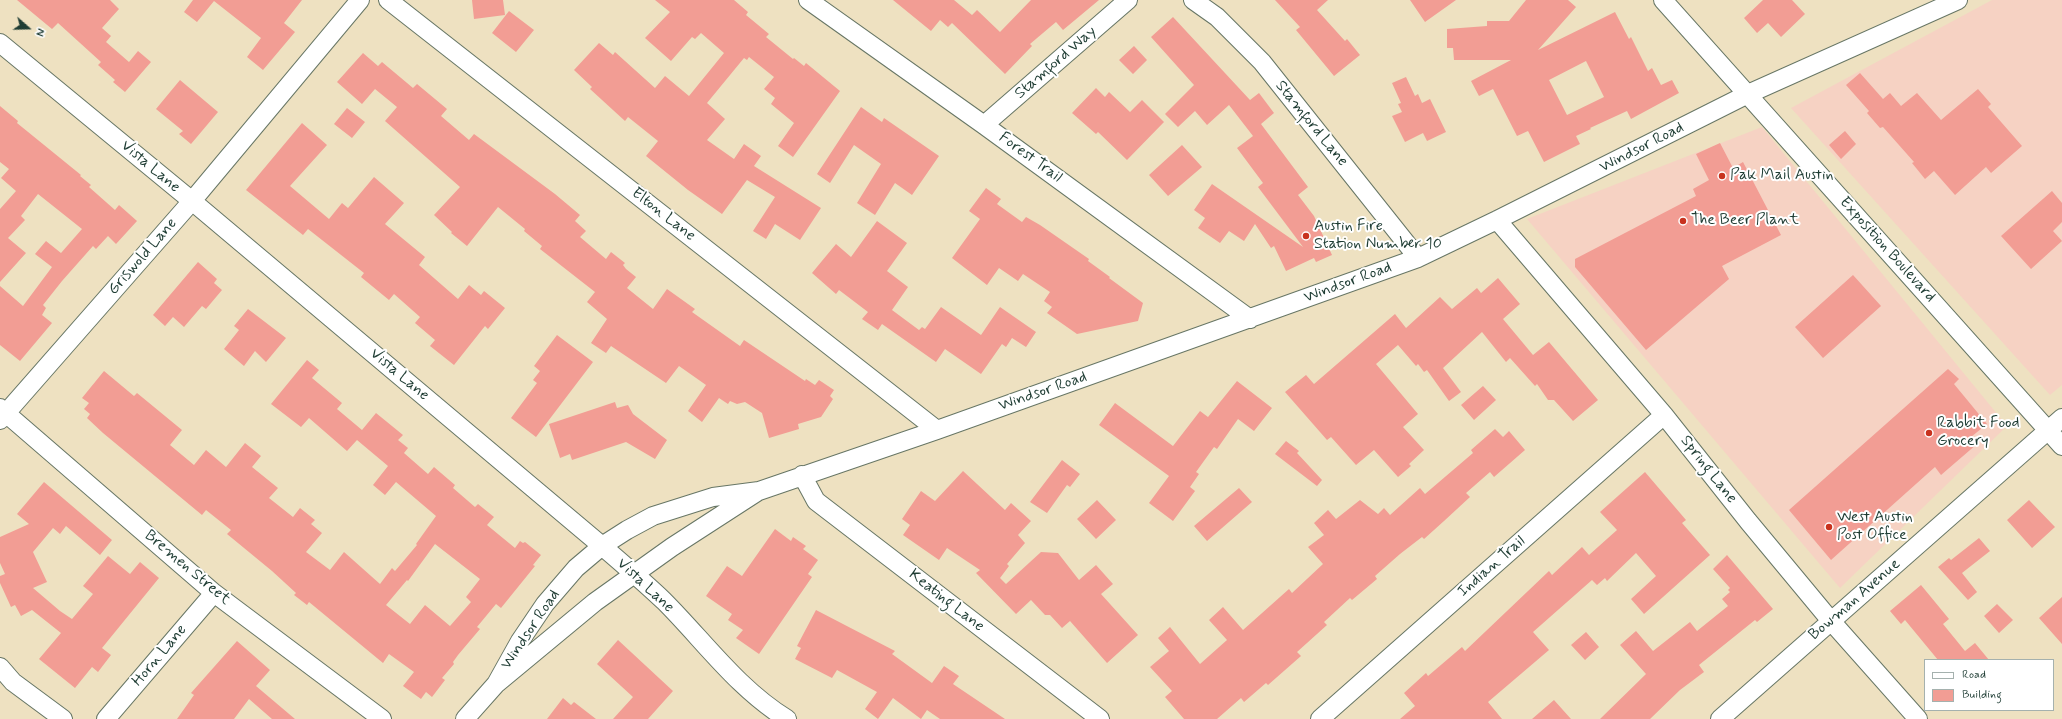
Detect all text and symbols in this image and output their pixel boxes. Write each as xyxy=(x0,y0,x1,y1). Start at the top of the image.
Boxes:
north arrow xyxy=(8,8,48,48)
street label: Stamford Way xyxy=(1011,22,1101,104)
text: N xyxy=(31,26,47,38)
street label: Stamford Lane xyxy=(1270,77,1352,171)
street label: Windsor Road xyxy=(1597,119,1687,177)
street label: Forest Trail xyxy=(995,129,1065,187)
street label: Vista Lane xyxy=(116,137,184,197)
place label: Pak Mail Austin xyxy=(1730,166,1834,186)
marker: Pak Mail Austin xyxy=(1717,171,1727,181)
street label: Elton Lane xyxy=(627,184,699,246)
street label: Exposition Boulevard xyxy=(1835,193,1939,307)
place label: The Beer Plant xyxy=(1691,211,1799,231)
street label: Griswold Lane xyxy=(104,215,182,299)
marker: The Beer Plant xyxy=(1678,216,1688,226)
place label: Austin Fire Station Number 10 xyxy=(1314,217,1442,255)
marker: Austin Fire Station Number 10 xyxy=(1301,231,1311,241)
street label: Windsor Road xyxy=(1301,258,1395,308)
street label: Vista Lane xyxy=(365,345,433,405)
street label: Windsor Road xyxy=(996,368,1090,416)
place label: Rabbit Food Grocery xyxy=(1937,414,2020,452)
marker: Rabbit Food Grocery xyxy=(1924,428,1934,438)
street label: Spring Lane xyxy=(1675,432,1741,508)
place label: West Austin Post Office xyxy=(1837,508,1913,546)
marker: West Austin Post Office xyxy=(1824,522,1834,532)
street label: Bremen Street xyxy=(140,526,234,610)
street label: Indian Trail xyxy=(1454,532,1530,602)
street label: Vista Lane xyxy=(612,555,678,617)
street label: Bowman Avenue xyxy=(1805,555,1905,645)
street label: Keating Lane xyxy=(904,565,988,637)
street label: Windsor Road xyxy=(497,586,565,674)
street label: Horn Lane xyxy=(129,621,191,691)
legend xyxy=(1924,659,2054,711)
text: Road xyxy=(1962,667,1986,683)
text: Building xyxy=(1962,687,2002,703)

